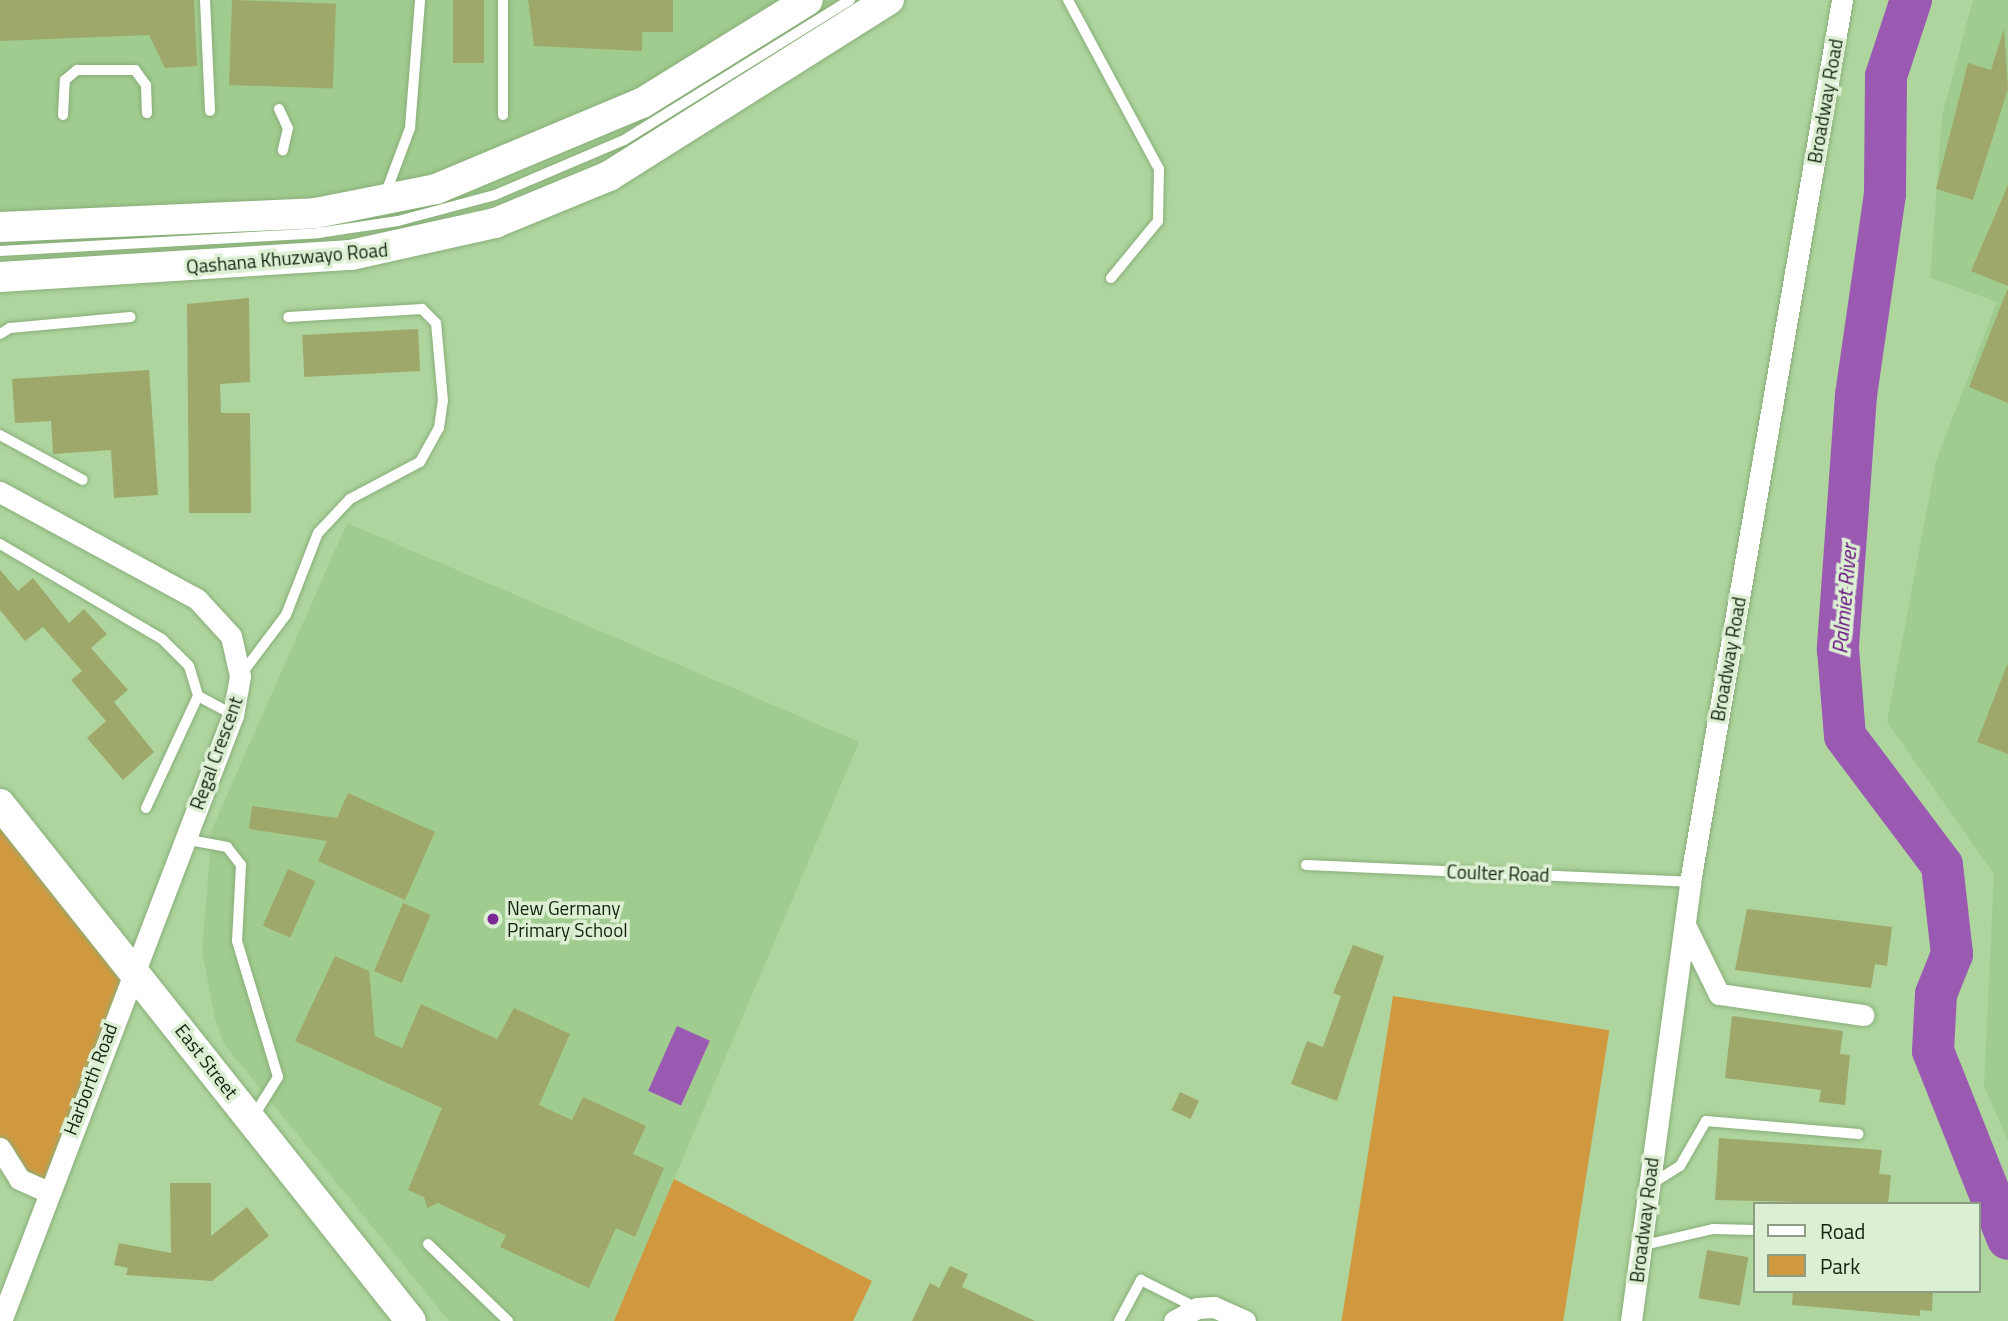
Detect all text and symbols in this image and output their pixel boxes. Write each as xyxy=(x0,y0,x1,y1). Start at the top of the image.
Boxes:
street label: Broadway Road xyxy=(1803,37,1847,165)
street label: Qashana Khuzwayo Road xyxy=(185,238,389,278)
water label: Palmiet River xyxy=(1827,543,1861,655)
street label: Broadway Road xyxy=(1706,595,1750,723)
street label: Regal Crescent xyxy=(185,693,247,813)
street label: Coulter Road xyxy=(1446,860,1550,886)
place label: New Germany Primary School xyxy=(507,897,628,941)
marker: New Germany Primary School xyxy=(485,911,501,927)
street label: East Street xyxy=(171,1019,243,1103)
street label: Harborth Road xyxy=(58,1020,122,1138)
street label: Broadway Road xyxy=(1625,1156,1663,1284)
legend xyxy=(1752,1202,1980,1293)
text: Road xyxy=(1820,1215,1865,1247)
text: Park xyxy=(1820,1250,1860,1282)

